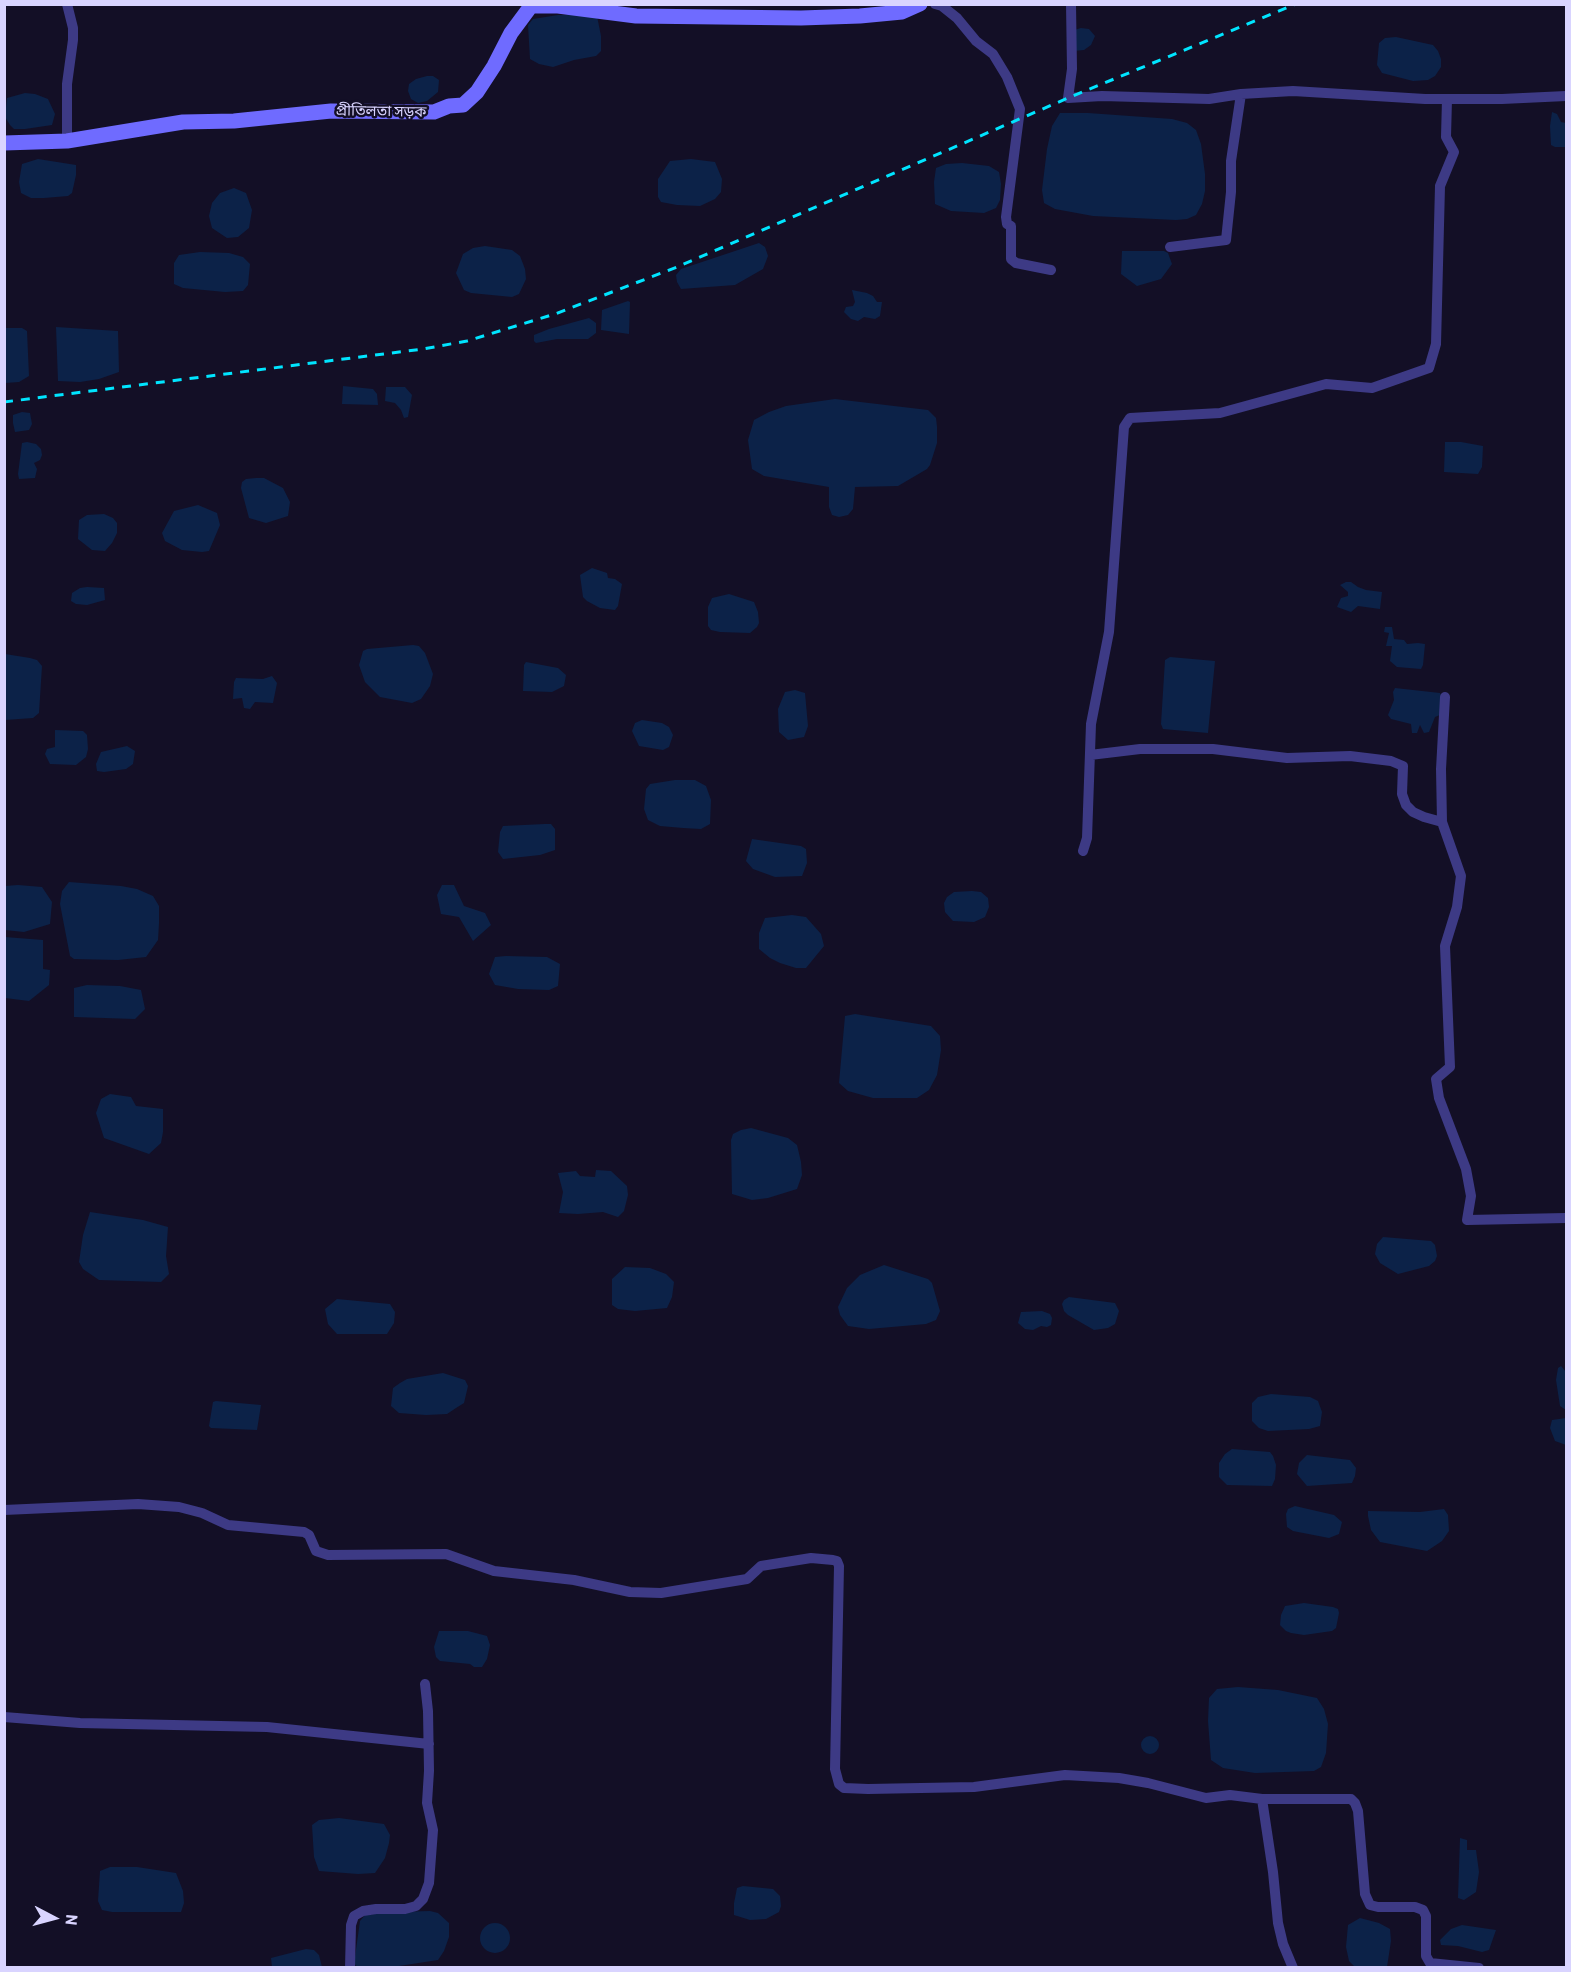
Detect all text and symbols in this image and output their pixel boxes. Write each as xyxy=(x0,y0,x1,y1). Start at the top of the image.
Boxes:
street label: প্রীতিলতা সড়ক xyxy=(335,101,427,121)
north arrow xyxy=(24,1888,84,1948)
text: N xyxy=(62,1914,82,1926)

